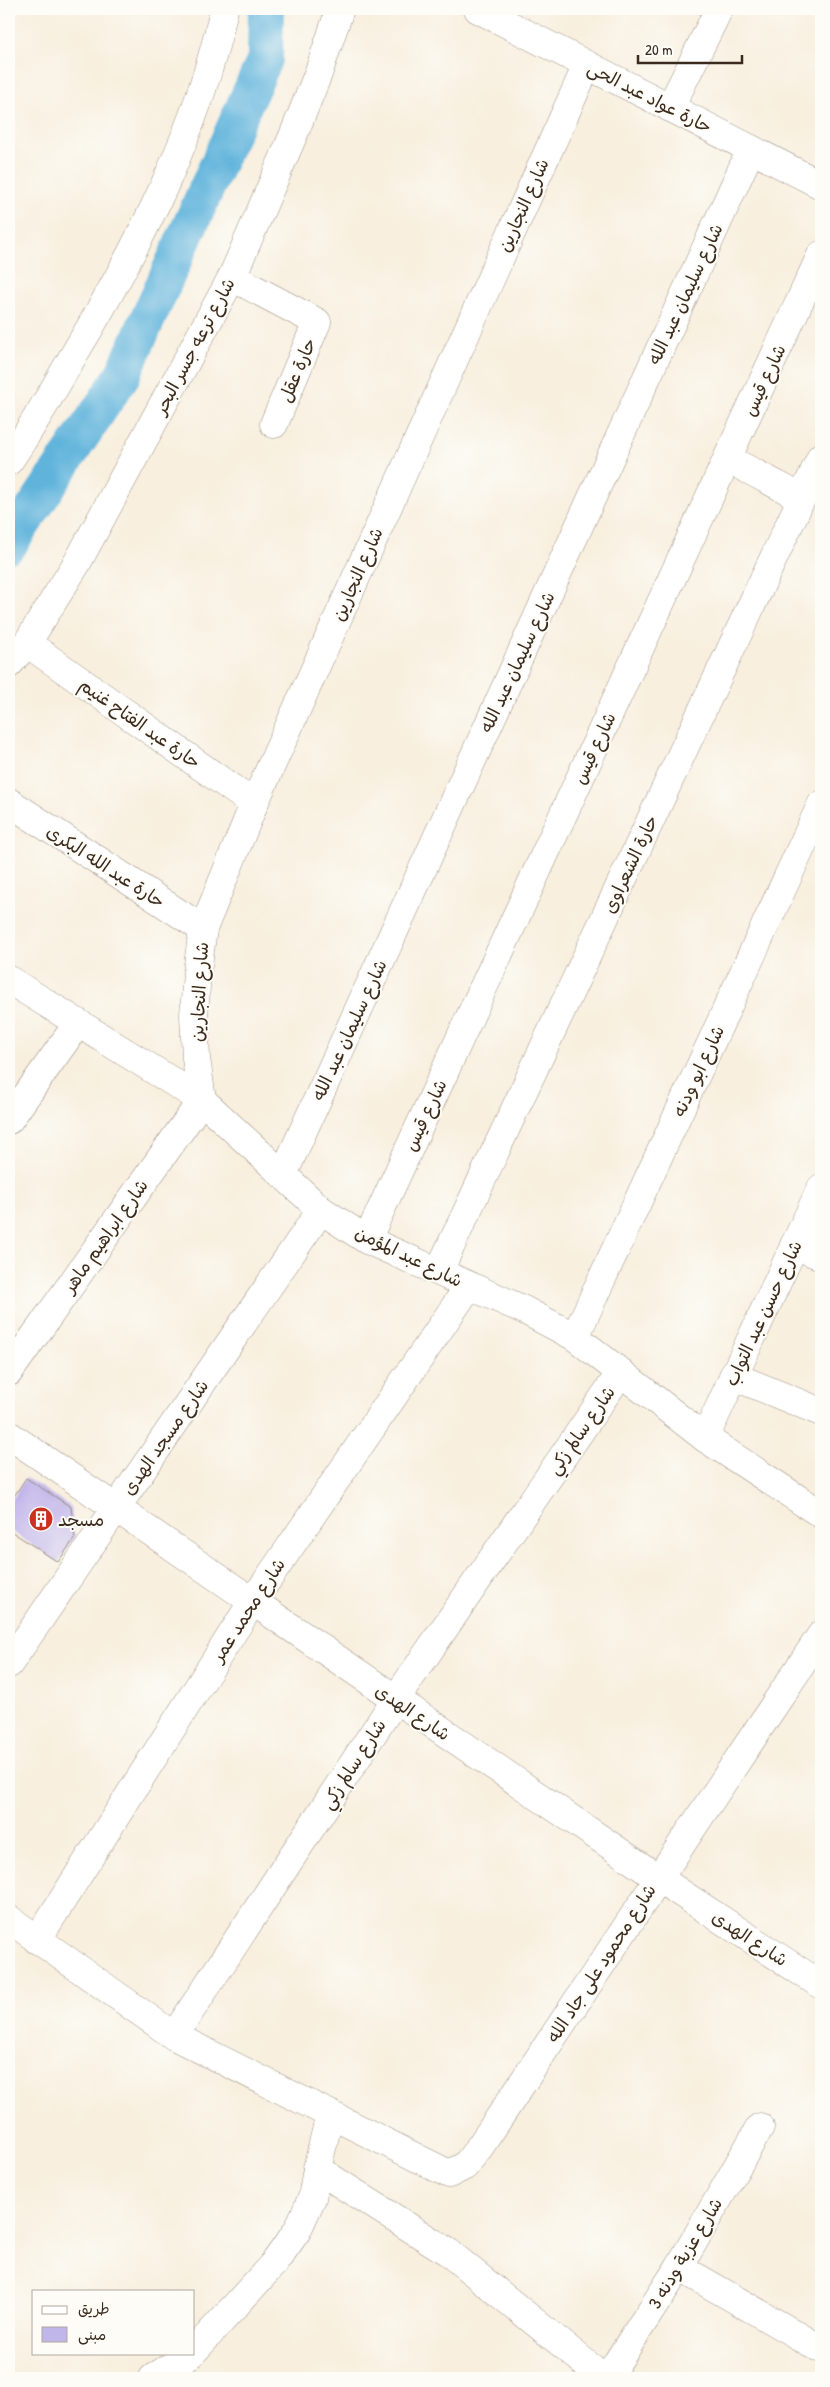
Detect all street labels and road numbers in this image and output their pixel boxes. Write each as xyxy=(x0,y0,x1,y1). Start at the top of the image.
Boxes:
street label: حارة عواد عبد الحى xyxy=(584,55,716,139)
street label: شارع النجارين xyxy=(491,154,555,256)
street label: شارع سليمان عبد الله xyxy=(641,219,729,369)
street label: شارع ترعه جسر البحر xyxy=(146,273,241,421)
street label: حارة عقل xyxy=(272,334,322,406)
street label: شارع قيس xyxy=(736,340,792,420)
street label: شارع النجارين xyxy=(325,523,389,625)
street label: شارع سليمان عبد الله xyxy=(473,587,561,737)
street label: حارة عبد الفتاح غنيم xyxy=(73,672,206,776)
street label: شارع قيس xyxy=(566,708,622,788)
street label: حارة الشعراوى xyxy=(596,811,664,917)
street label: حارة عبد الله البكرى xyxy=(42,818,170,914)
street label: شارع النجارين xyxy=(184,941,214,1043)
street label: شارع سليمان عبد الله xyxy=(305,955,393,1105)
street label: شارع ابو ودنه xyxy=(666,1021,730,1121)
street label: شارع قيس xyxy=(397,1075,453,1155)
street label: شارع ابراهيم ماهر xyxy=(55,1174,155,1301)
street label: شارع عبد المؤمن xyxy=(351,1219,467,1293)
street label: شارع حسن عبد التواب xyxy=(718,1236,808,1390)
street label: شارع مسجد الهدى xyxy=(116,1374,214,1500)
street label: شارع سالم زكي xyxy=(541,1381,624,1482)
street label: شارع محمد عمر xyxy=(204,1553,291,1668)
street label: شارع الهدى xyxy=(370,1678,456,1746)
street label: شارع سالم زكي xyxy=(314,1714,395,1816)
street label: شارع محمود على جاد الله xyxy=(540,1879,662,2047)
street label: شارع الهدى xyxy=(707,1904,793,1972)
street label: شارع عزبة ودنه 3 xyxy=(642,2193,728,2313)

